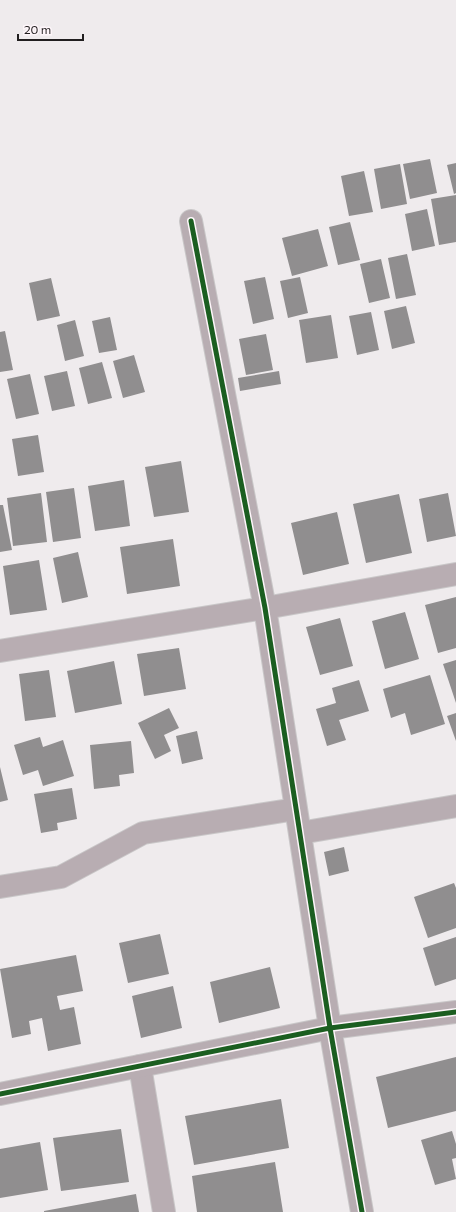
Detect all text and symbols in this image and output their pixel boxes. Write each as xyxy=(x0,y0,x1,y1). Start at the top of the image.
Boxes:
scale bar xyxy=(18,16,83,42)
text: 20 m xyxy=(24,22,51,36)

